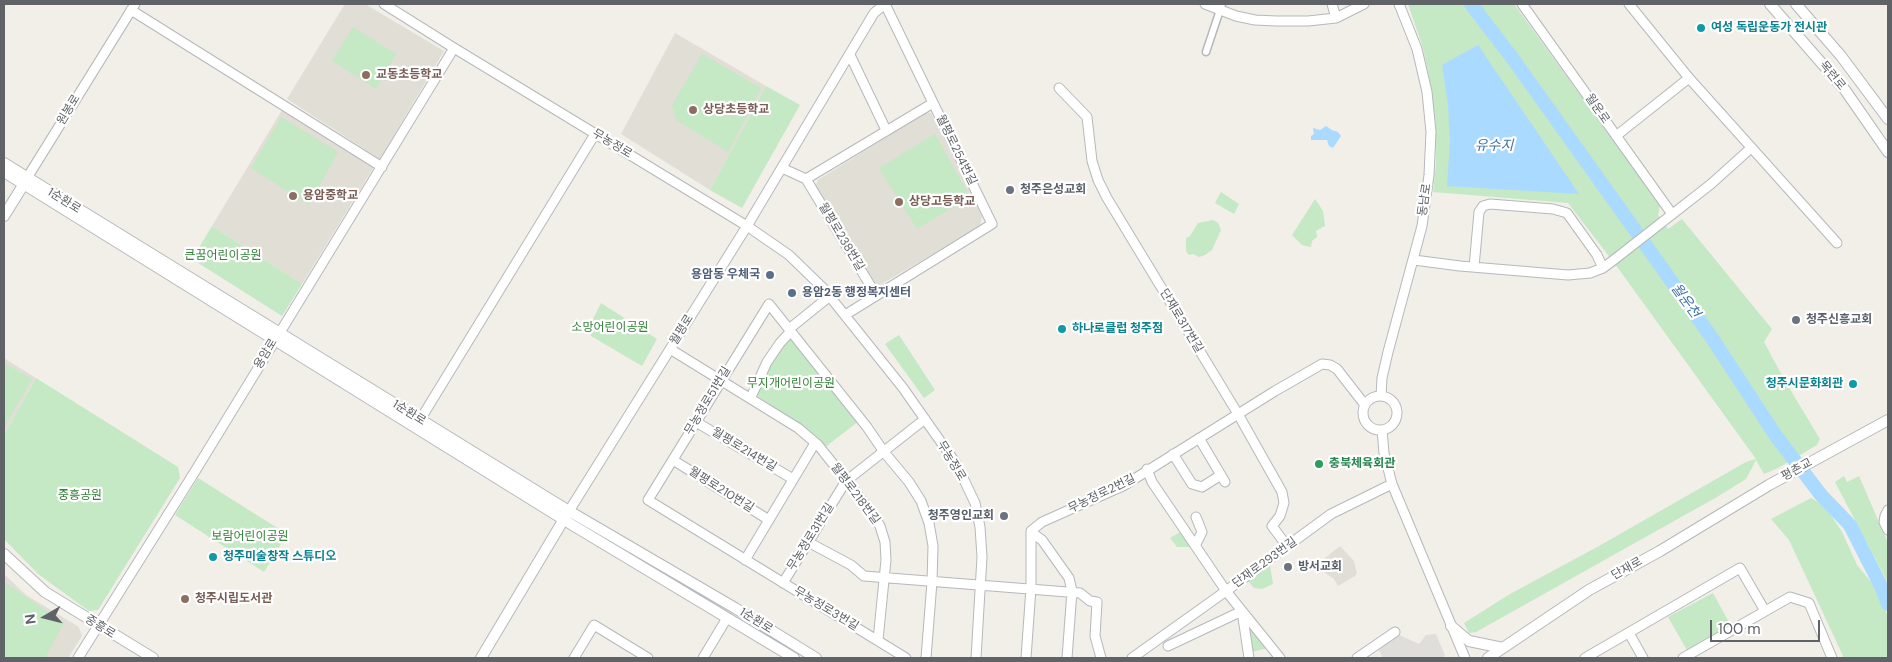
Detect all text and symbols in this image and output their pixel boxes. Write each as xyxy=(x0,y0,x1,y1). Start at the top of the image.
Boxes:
place label: 여성 독립운동가 전시관 xyxy=(1711,21,1827,35)
marker: 여성 독립운동가 전시관 xyxy=(1695,22,1707,34)
street label: 목련로 xyxy=(1816,59,1848,93)
place label: 교동초등학교 xyxy=(376,68,442,82)
marker: 교동초등학교 xyxy=(360,69,372,81)
street label: 월운로 xyxy=(1582,91,1612,127)
street label: 원봉로 xyxy=(54,92,84,128)
place label: 상당초등학교 xyxy=(703,103,769,117)
marker: 상당초등학교 xyxy=(687,104,699,116)
street label: 월평로254번길 xyxy=(933,112,979,188)
street label: 무농정로 xyxy=(589,126,635,162)
water label: 유수지 xyxy=(1475,138,1513,154)
place label: 청주은성교회 xyxy=(1020,183,1086,197)
street label: 동남로 xyxy=(1416,183,1434,217)
marker: 청주은성교회 xyxy=(1004,184,1016,196)
street label: 1순환로 xyxy=(45,185,83,217)
place label: 용암중학교 xyxy=(303,189,358,203)
marker: 용암중학교 xyxy=(287,190,299,202)
place label: 상당고등학교 xyxy=(909,195,975,209)
marker: 상당고등학교 xyxy=(893,196,905,208)
street label: 월평로238번길 xyxy=(815,201,867,273)
park label: 큰꿈어린이공원 xyxy=(184,249,262,263)
place label: 용암동 우체국 xyxy=(691,268,760,282)
marker: 용암동 우체국 xyxy=(764,269,776,281)
water label: 월운천 xyxy=(1667,280,1703,322)
place label: 용암2동 행정복지센터 xyxy=(802,286,911,300)
street label: 단재로317번길 xyxy=(1156,286,1206,356)
marker: 용암2동 행정복지센터 xyxy=(786,287,798,299)
street label: 월평로 xyxy=(667,312,697,348)
place label: 청주신흥교회 xyxy=(1806,313,1872,327)
marker: 청주신흥교회 xyxy=(1790,314,1802,326)
park label: 소망어린이공원 xyxy=(571,321,649,335)
place label: 하나로클럽 청주점 xyxy=(1072,322,1163,336)
marker: 하나로클럽 청주점 xyxy=(1056,323,1068,335)
street label: 용암로 xyxy=(251,336,281,372)
street label: 무농정로51번길 xyxy=(682,364,734,438)
park label: 무지개어린이공원 xyxy=(747,377,835,391)
place label: 청주시문화회관 xyxy=(1766,377,1843,391)
marker: 청주시문화회관 xyxy=(1847,378,1859,390)
street label: 1순환로 xyxy=(390,397,428,429)
street label: 월평로214번길 xyxy=(709,425,779,475)
street label: 무농정로 xyxy=(933,438,969,484)
street label: 평촌교 xyxy=(1779,456,1815,484)
place label: 충북체육회관 xyxy=(1329,457,1395,471)
marker: 충북체육회관 xyxy=(1313,458,1325,470)
street label: 월평로218번길 xyxy=(827,460,883,528)
street label: 월평로210번길 xyxy=(686,464,756,516)
street label: 무농정로2번길 xyxy=(1066,471,1138,517)
park label: 중흥공원 xyxy=(58,489,102,503)
street label: 무농정로31번길 xyxy=(785,501,837,573)
place label: 청주영인교회 xyxy=(928,509,994,523)
marker: 청주영인교회 xyxy=(998,510,1010,522)
park label: 보람어린이공원 xyxy=(211,530,289,544)
street label: 단재로293번길 xyxy=(1230,535,1300,591)
place label: 청주미술창작 스튜디오 xyxy=(223,550,336,564)
marker: 청주미술창작 스튜디오 xyxy=(207,551,219,563)
street label: 단재로 xyxy=(1609,555,1645,583)
place label: 방서교회 xyxy=(1298,560,1342,574)
marker: 방서교회 xyxy=(1282,561,1294,573)
street label: 무농정로3번길 xyxy=(791,584,861,634)
north arrow xyxy=(20,592,70,642)
place label: 청주시립도서관 xyxy=(195,592,272,606)
marker: 청주시립도서관 xyxy=(179,593,191,605)
street label: 1순환로 xyxy=(737,605,775,637)
scale bar xyxy=(1712,610,1822,642)
street label: 중흥로 xyxy=(82,612,118,642)
text: N xyxy=(21,613,40,625)
text: 100 m xyxy=(1718,619,1761,639)

